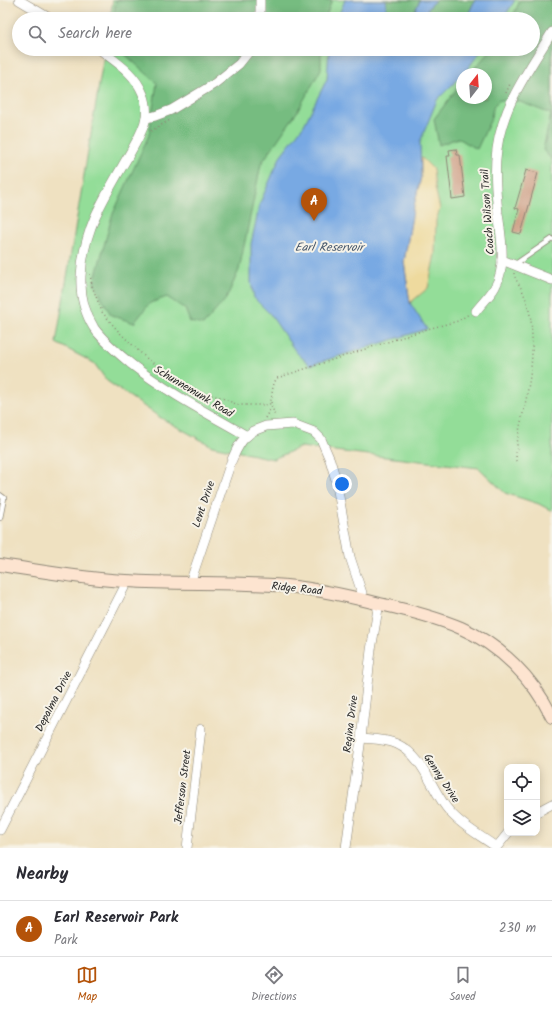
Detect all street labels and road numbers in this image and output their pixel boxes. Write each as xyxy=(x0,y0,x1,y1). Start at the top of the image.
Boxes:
street label: Coach Wilson Trail xyxy=(476,168,500,255)
street label: Schunnemunk Road xyxy=(150,361,237,423)
street label: Lent Drive xyxy=(188,478,220,530)
street label: Ridge Road xyxy=(271,577,324,601)
street label: Depalma Drive xyxy=(31,668,77,735)
street label: Regina Drive xyxy=(339,694,363,754)
street label: Jefferson Street xyxy=(170,748,197,825)
street label: Genny Drive xyxy=(418,750,464,807)

